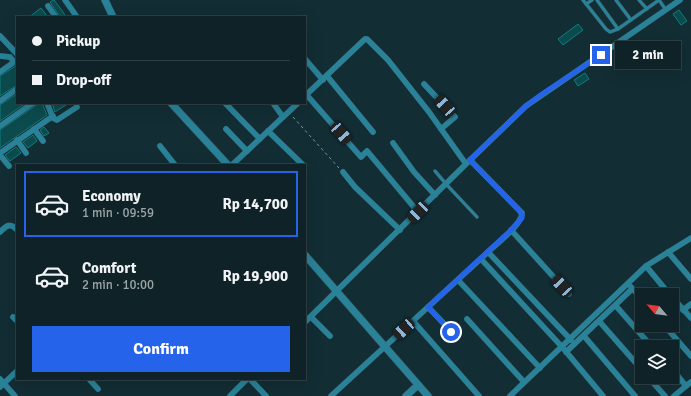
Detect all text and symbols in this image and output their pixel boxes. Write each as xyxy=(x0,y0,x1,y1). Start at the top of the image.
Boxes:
text: Pickup xyxy=(56,32,100,50)
callout: 2 min xyxy=(615,41,681,69)
route end xyxy=(592,46,610,64)
text: 2 min xyxy=(632,47,664,63)
text: Drop-off xyxy=(56,71,111,89)
car xyxy=(433,93,457,119)
car xyxy=(329,120,353,146)
icon: car xyxy=(34,186,70,222)
text: Economy xyxy=(82,187,141,205)
text: Rp 14,700 xyxy=(222,195,288,213)
car xyxy=(405,199,431,225)
text: 1 min · 09:59 xyxy=(82,205,154,221)
icon: car xyxy=(34,258,70,294)
text: Comfort xyxy=(82,259,136,277)
text: Rp 19,900 xyxy=(222,267,288,285)
car xyxy=(549,273,575,299)
text: 2 min · 10:00 xyxy=(82,277,154,293)
north arrow xyxy=(635,288,679,332)
map controls xyxy=(635,288,679,384)
car xyxy=(391,317,417,341)
route start xyxy=(442,323,460,341)
button: Confirm xyxy=(32,326,290,372)
button: layers xyxy=(635,340,679,384)

